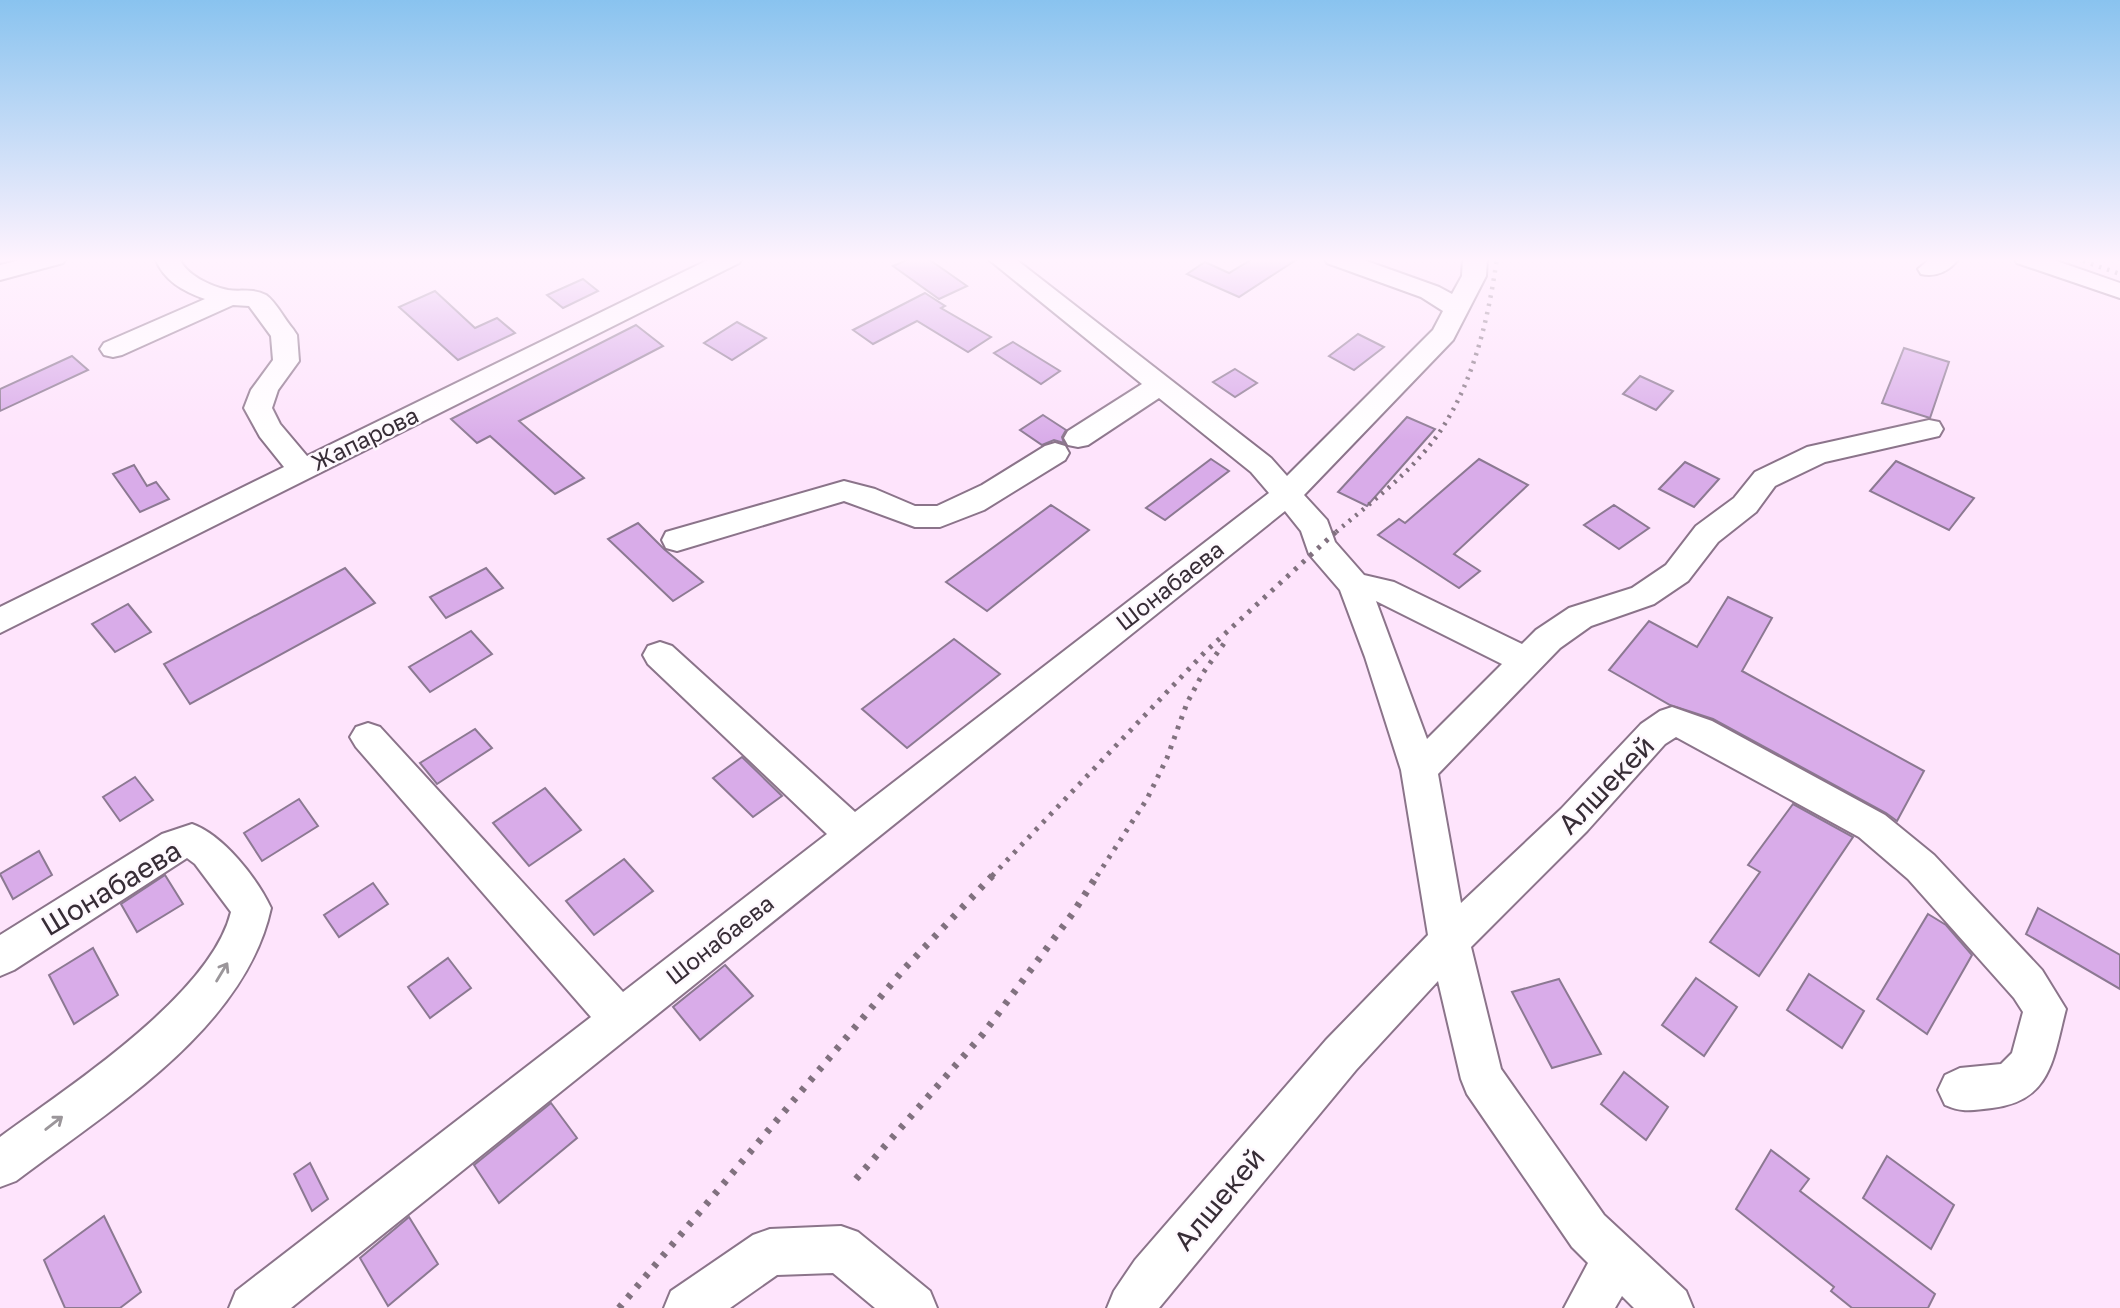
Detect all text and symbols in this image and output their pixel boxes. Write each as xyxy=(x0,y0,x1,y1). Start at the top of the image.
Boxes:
street label: Жапарова xyxy=(306,400,423,476)
street label: Шонабаева xyxy=(1110,534,1229,636)
street label: Алшекей xyxy=(1551,729,1660,841)
street label: Шонабаева xyxy=(35,833,187,942)
street label: Шонабаева xyxy=(660,888,779,990)
one-way arrow xyxy=(216,962,230,982)
one-way arrow xyxy=(44,1116,63,1130)
street label: Алшекей xyxy=(1166,1141,1271,1257)

